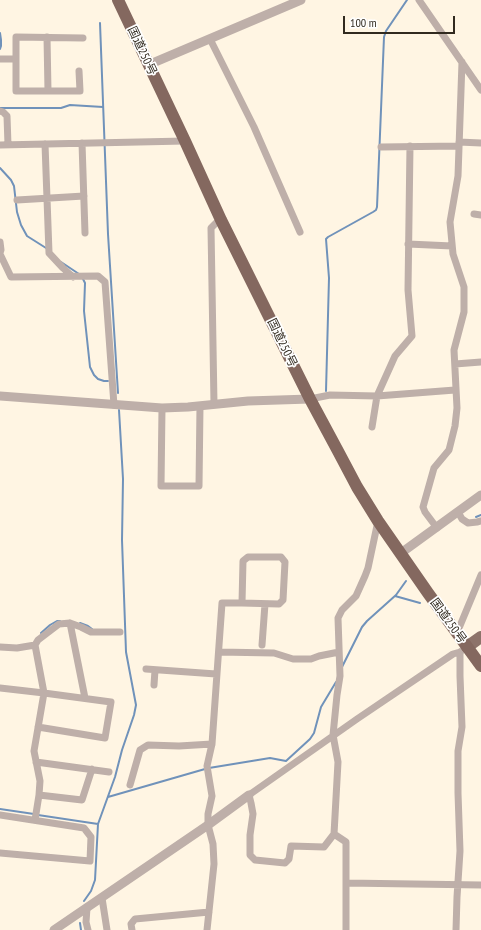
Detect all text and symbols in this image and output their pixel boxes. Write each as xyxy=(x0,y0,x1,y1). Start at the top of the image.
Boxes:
scale bar xyxy=(345,8,457,34)
text: 100 m xyxy=(350,15,377,30)
street label: 国道250号 xyxy=(124,24,160,78)
street label: 国道250号 xyxy=(264,316,300,370)
street label: 国道250号 xyxy=(427,596,469,646)

